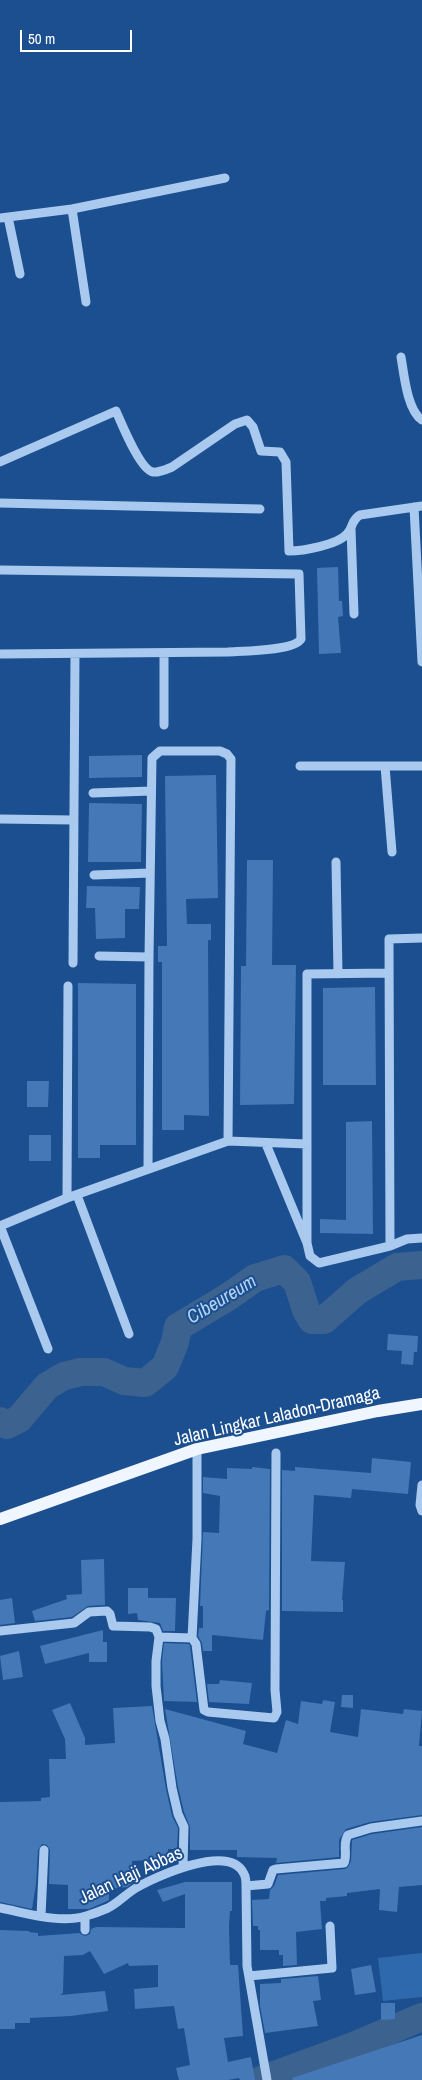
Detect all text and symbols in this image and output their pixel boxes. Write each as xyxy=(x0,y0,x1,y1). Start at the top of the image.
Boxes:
scale bar xyxy=(22,20,135,52)
text: 50 m xyxy=(28,28,55,49)
water label: Cibeureum xyxy=(183,1270,261,1330)
street label: Jalan Lingkar Laladon-Dramaga xyxy=(172,1383,382,1451)
street label: Jalan Haji Abbas xyxy=(76,1843,186,1909)

